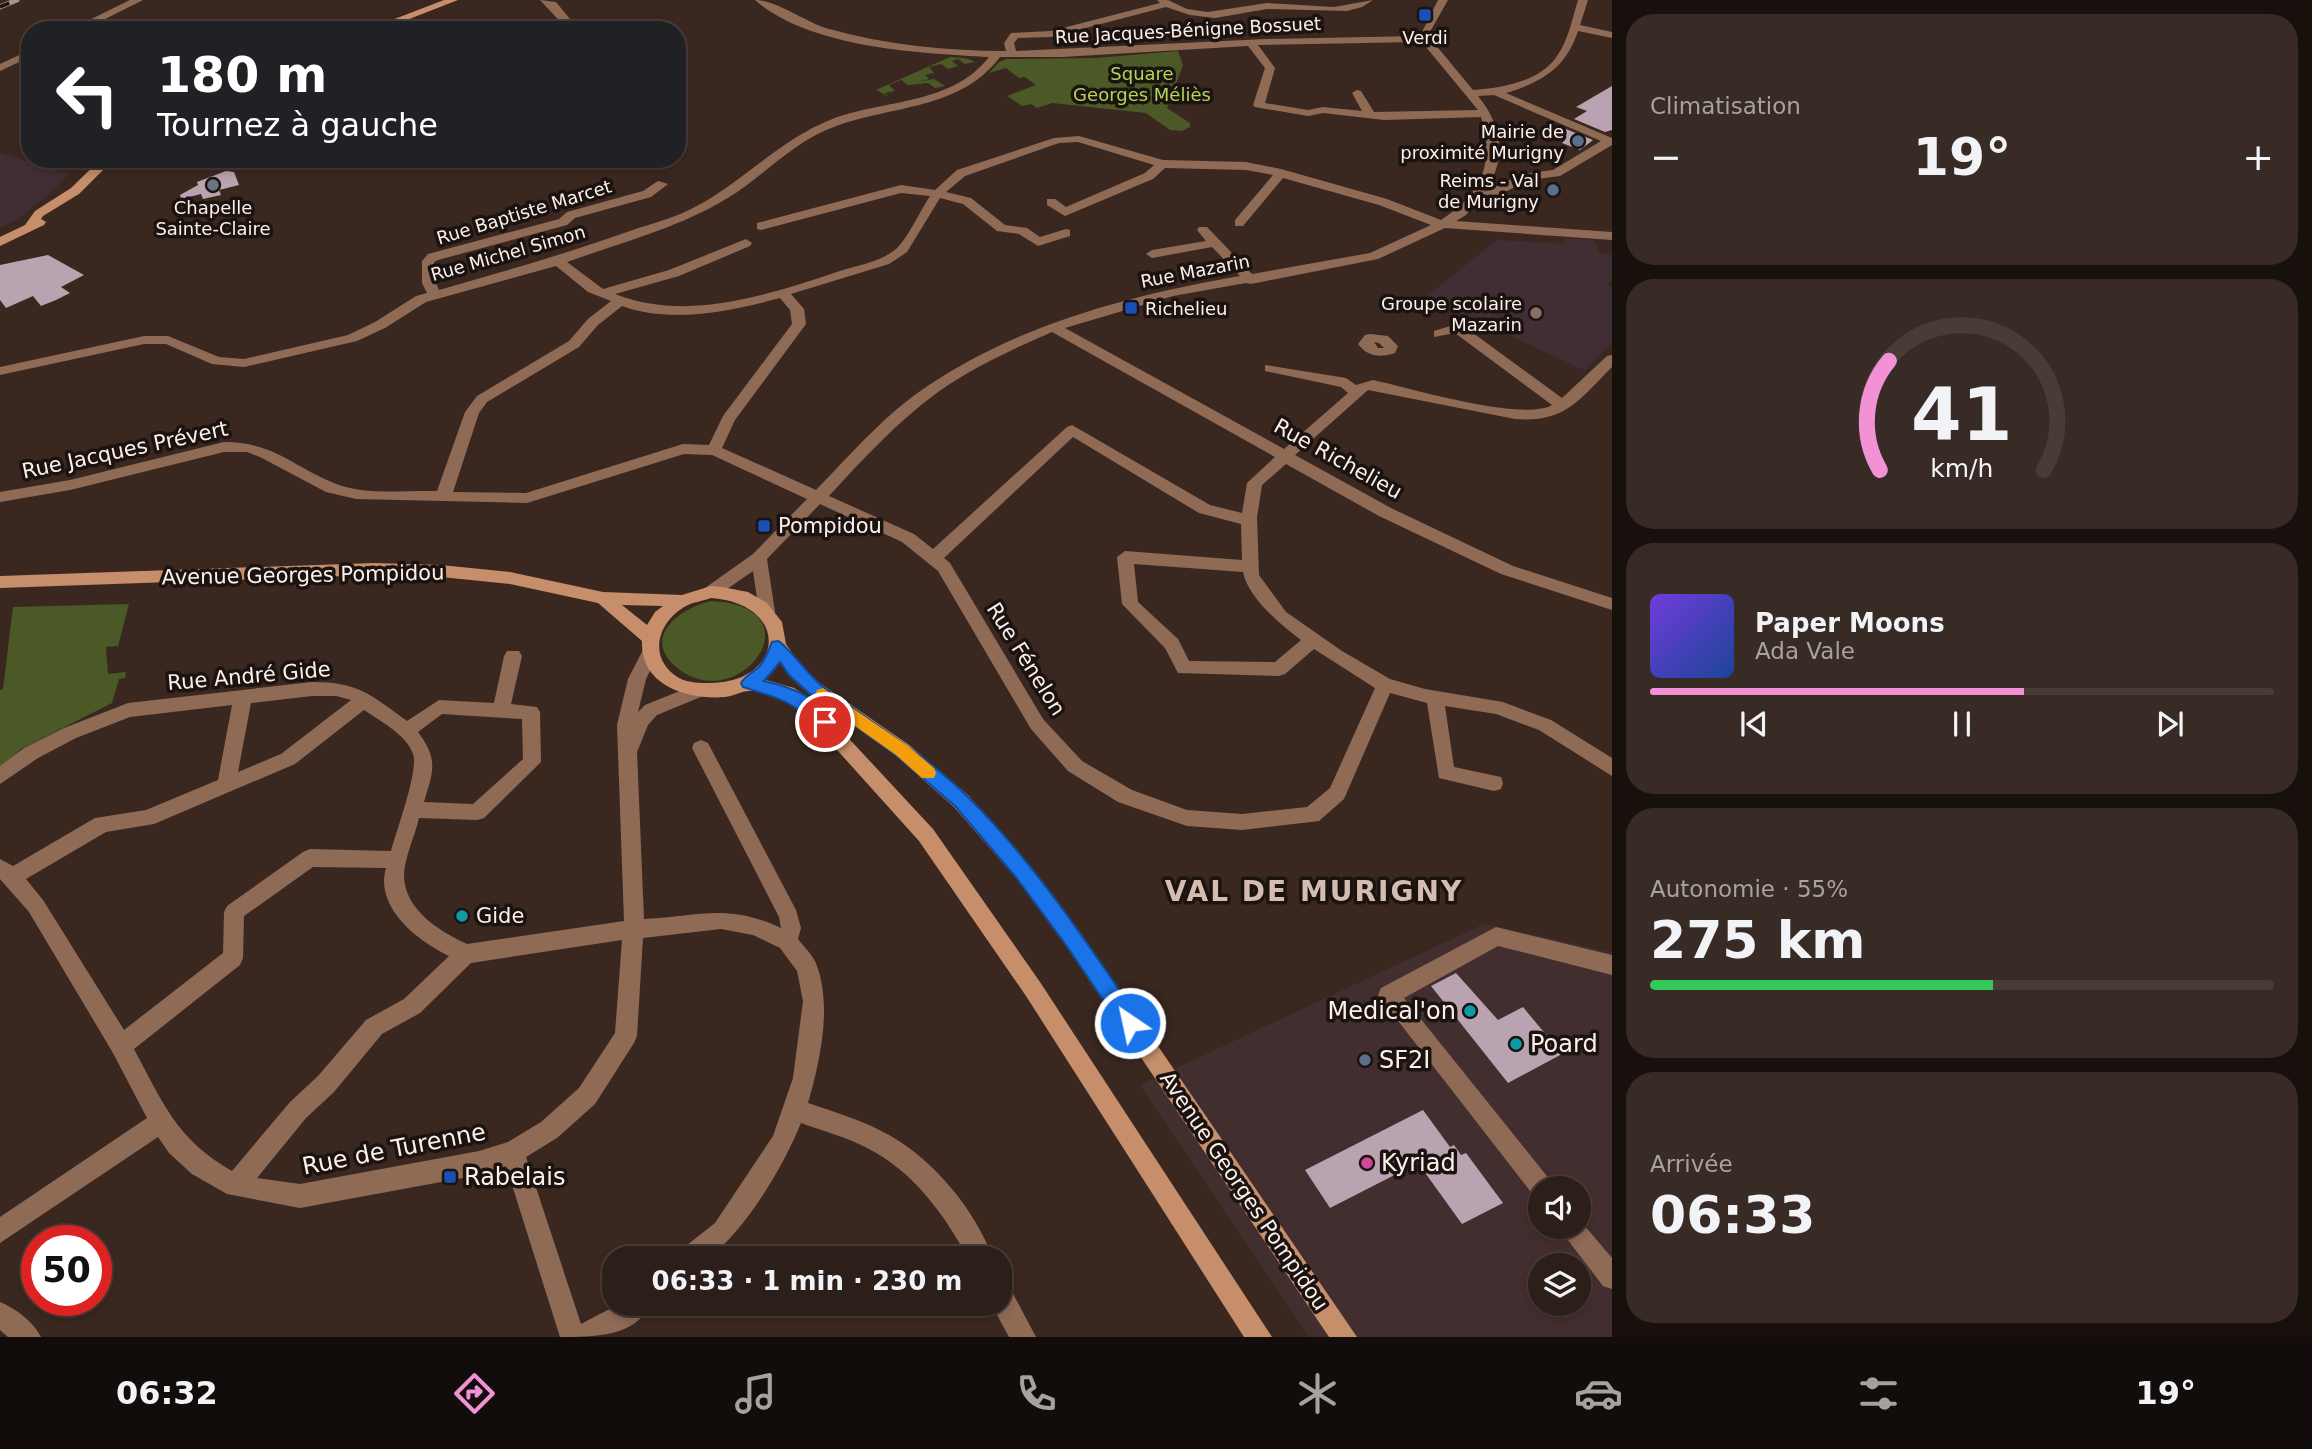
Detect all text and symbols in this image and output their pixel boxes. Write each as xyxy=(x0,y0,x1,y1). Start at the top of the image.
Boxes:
marker: Verdi xyxy=(1417,7,1433,23)
street label: Rue Jacques-Bénigne Bossuet xyxy=(1054,13,1322,47)
place label: Verdi xyxy=(1402,27,1448,48)
text: 180 m xyxy=(157,47,327,104)
icon: left xyxy=(42,49,133,140)
park label: Square Georges Méliès xyxy=(1073,63,1211,105)
text: Climatisation xyxy=(1650,93,1801,119)
text: Tournez à gauche xyxy=(157,106,438,144)
place label: Mairie de proximité Murigny xyxy=(1400,121,1564,163)
text: 19° xyxy=(1913,127,2011,187)
marker: Mairie de proximité Murigny xyxy=(1570,133,1586,149)
text: − xyxy=(1650,135,1682,179)
text: + xyxy=(2242,135,2274,179)
place label: Reims - Val de Murigny xyxy=(1438,170,1539,212)
street label: Rue Baptiste Marcet xyxy=(434,175,614,249)
marker: Chapelle Sainte-Claire xyxy=(205,177,221,193)
marker: Reims - Val de Murigny xyxy=(1545,182,1561,198)
place label: Chapelle Sainte-Claire xyxy=(155,197,271,239)
street label: Rue Michel Simon xyxy=(428,221,588,285)
street label: Rue Mazarin xyxy=(1139,250,1251,292)
place label: Groupe scolaire Mazarin xyxy=(1381,293,1522,335)
place label: Richelieu xyxy=(1145,298,1227,319)
marker: Richelieu xyxy=(1123,300,1139,316)
marker: Groupe scolaire Mazarin xyxy=(1528,305,1544,321)
text: 41 xyxy=(1911,372,2013,457)
street label: Rue Richelieu xyxy=(1270,414,1406,504)
street label: Rue Jacques Prévert xyxy=(20,416,230,484)
text: km/h xyxy=(1930,454,1994,483)
place label: Pompidou xyxy=(778,514,882,538)
marker: Pompidou xyxy=(756,518,772,534)
street label: Avenue Georges Pompidou xyxy=(161,561,445,589)
street label: Rue Fénelon xyxy=(982,598,1070,720)
text: Paper Moons xyxy=(1755,608,1945,638)
text: Ada Vale xyxy=(1755,638,1855,664)
street label: Rue André Gide xyxy=(166,657,332,695)
pin xyxy=(795,692,855,752)
icon: arrive xyxy=(806,703,844,741)
icon: previous xyxy=(1735,705,1773,743)
icon: pause xyxy=(1943,705,1981,743)
icon: next xyxy=(2151,705,2189,743)
district label: VAL DE MURIGNY xyxy=(1165,875,1463,908)
text: Autonomie · 55% xyxy=(1650,876,1848,902)
place label: Gide xyxy=(476,904,524,928)
marker: Gide xyxy=(454,908,470,924)
text: 275 km xyxy=(1650,910,1865,970)
position arrow xyxy=(1093,986,1167,1060)
place label: Medical'on xyxy=(1328,997,1456,1025)
marker: Medical'on xyxy=(1462,1003,1478,1019)
place label: Poard xyxy=(1530,1030,1598,1058)
marker: Poard xyxy=(1508,1036,1524,1052)
place label: SF2I xyxy=(1379,1046,1430,1074)
marker: SF2I xyxy=(1357,1052,1373,1068)
street label: Avenue Georges Pompidou xyxy=(1155,1067,1333,1315)
street label: Rue de Turenne xyxy=(300,1117,488,1181)
place label: Kyriad xyxy=(1381,1149,1456,1177)
text: Arrivée xyxy=(1650,1151,1733,1177)
marker: Kyriad xyxy=(1359,1155,1375,1171)
place label: Rabelais xyxy=(464,1163,565,1191)
marker: Rabelais xyxy=(442,1169,458,1185)
map controls xyxy=(1528,1176,1591,1316)
button: sound xyxy=(1528,1176,1591,1239)
text: 06:33 xyxy=(1650,1185,1816,1245)
speed limit sign: 50 xyxy=(21,1225,112,1316)
button: layers xyxy=(1528,1253,1591,1316)
text: 06:33 · 1 min · 230 m xyxy=(652,1266,962,1296)
icon: directions xyxy=(450,1369,499,1418)
icon: music xyxy=(731,1369,780,1418)
icon: phone xyxy=(1012,1369,1061,1418)
icon: climate xyxy=(1293,1369,1342,1418)
icon: car xyxy=(1574,1369,1623,1418)
icon: filters xyxy=(1854,1369,1903,1418)
text: 06:32 xyxy=(116,1374,218,1412)
text: 19° xyxy=(2135,1374,2196,1412)

